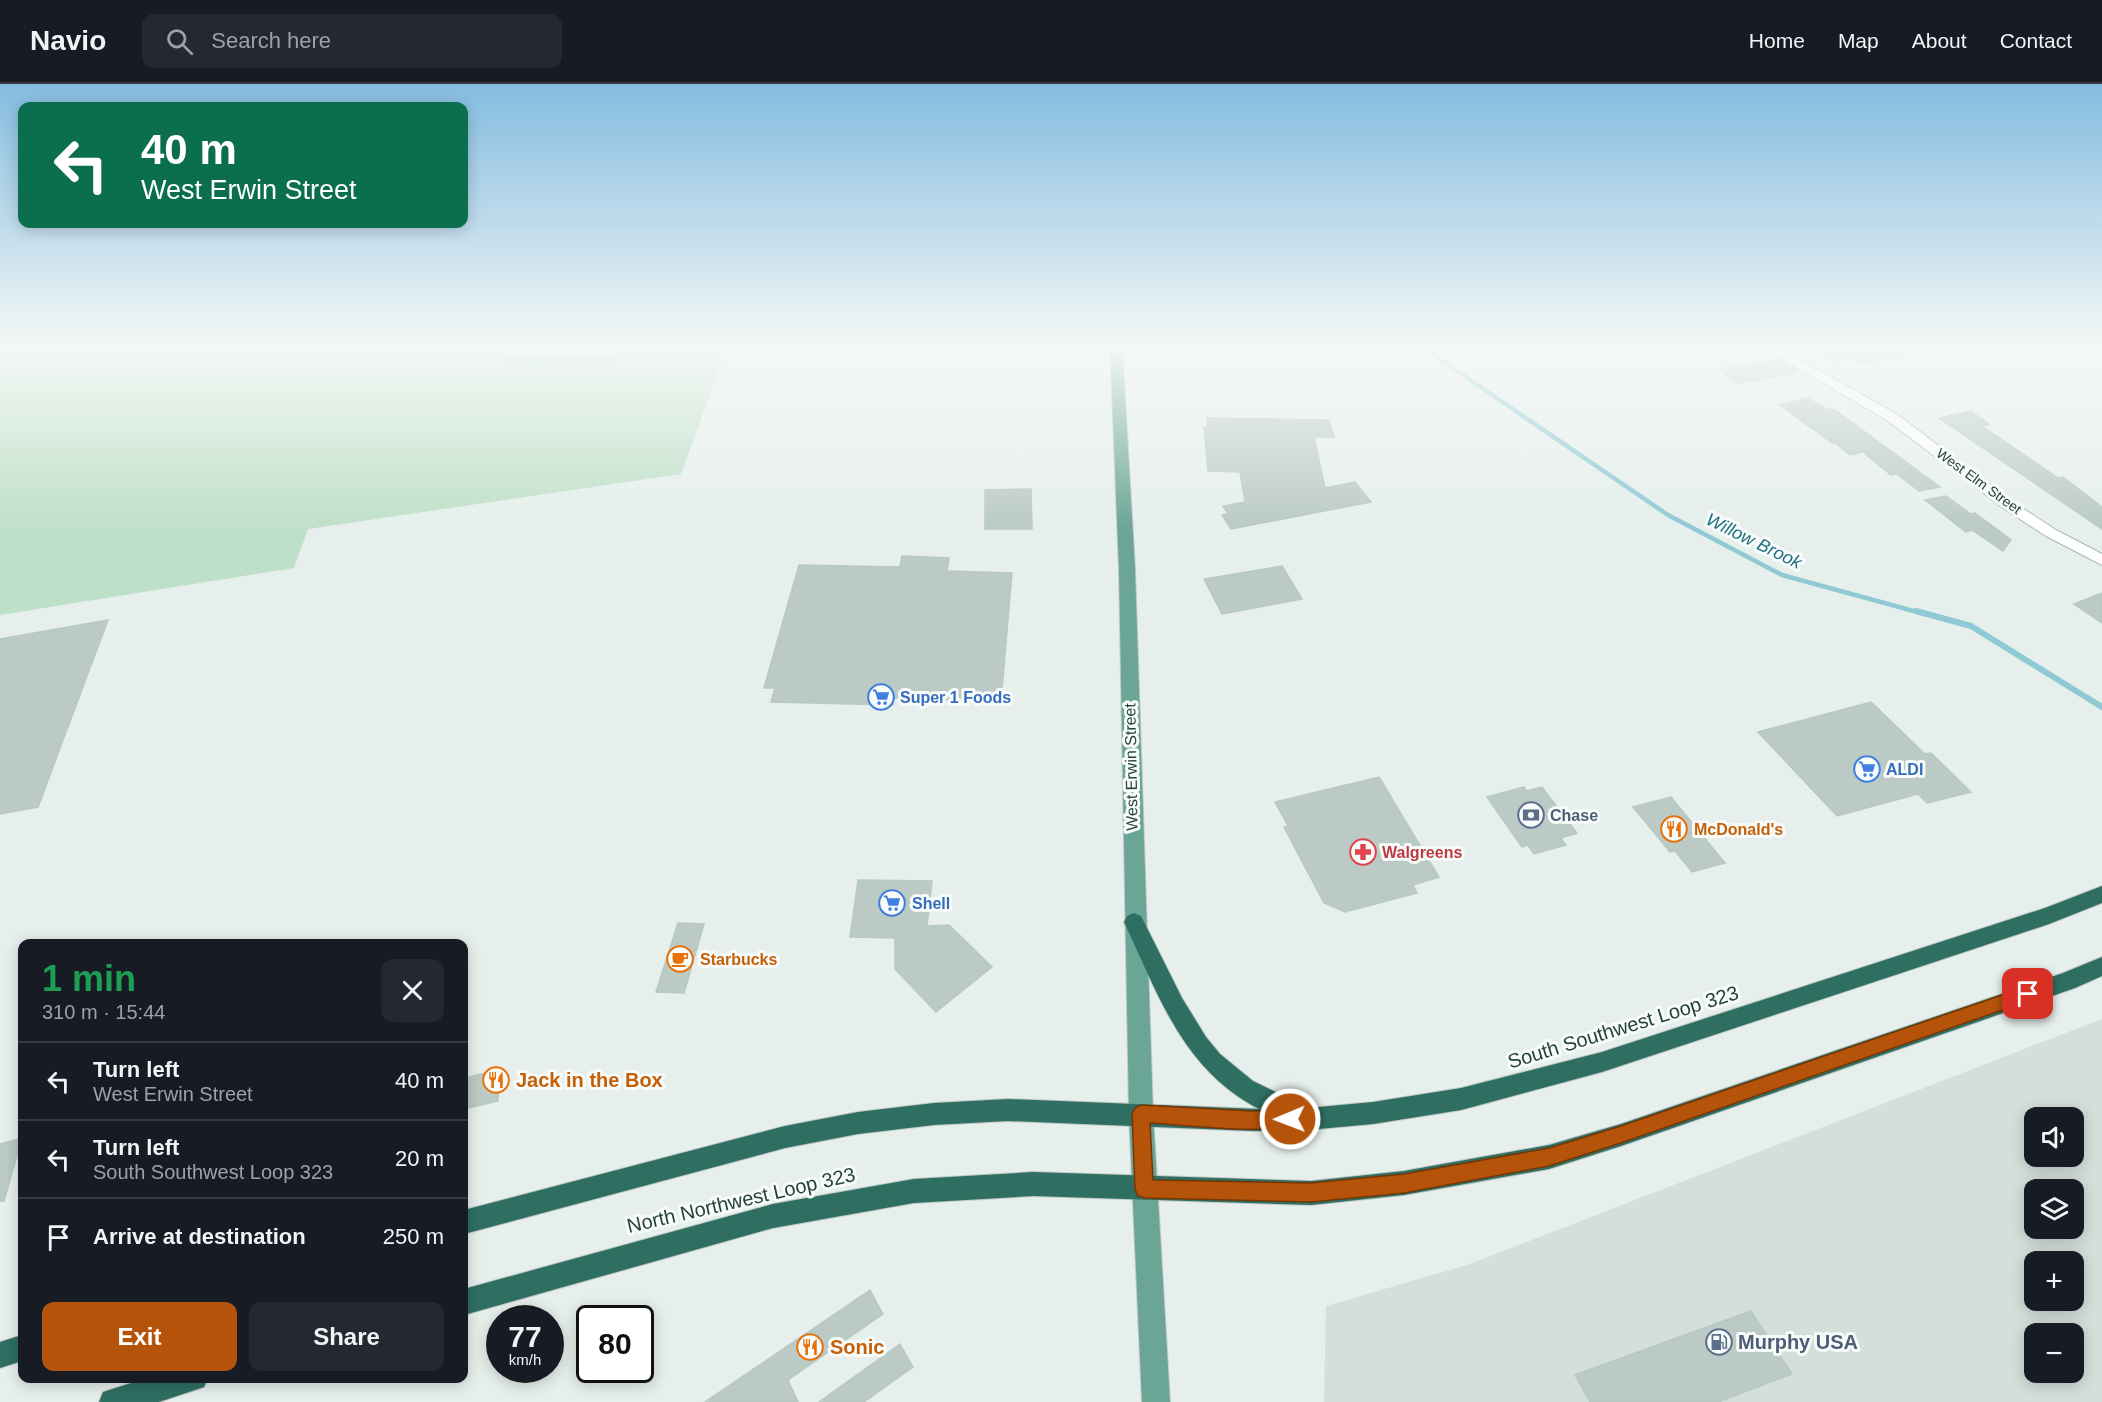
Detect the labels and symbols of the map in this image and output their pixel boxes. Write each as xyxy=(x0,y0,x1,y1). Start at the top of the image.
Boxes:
street label: West Elm Street xyxy=(1933,445,2025,517)
water label: Willow Brook xyxy=(1703,509,1806,573)
supermarket icon: Super 1 Foods xyxy=(866,682,896,712)
place label: Super 1 Foods xyxy=(900,689,1011,706)
street label: West Erwin Street xyxy=(1121,702,1141,831)
supermarket icon: ALDI xyxy=(1852,754,1882,784)
place label: ALDI xyxy=(1886,761,1923,778)
bank icon: Chase xyxy=(1516,800,1546,830)
place label: Chase xyxy=(1550,807,1598,824)
restaurant icon: McDonald's xyxy=(1659,814,1689,844)
place label: McDonald's xyxy=(1694,821,1783,838)
pharmacy icon: Walgreens xyxy=(1348,837,1378,867)
place label: Walgreens xyxy=(1382,844,1462,861)
supermarket icon: Shell xyxy=(877,888,907,918)
place label: Shell xyxy=(912,895,950,912)
cafe icon: Starbucks xyxy=(665,944,695,974)
place label: Starbucks xyxy=(700,951,777,968)
pin xyxy=(2002,968,2053,1019)
street label: South Southwest Loop 323 xyxy=(1505,981,1741,1073)
restaurant icon: Jack in the Box xyxy=(481,1065,511,1095)
place label: Jack in the Box xyxy=(516,1069,663,1091)
position arrow xyxy=(1258,1087,1322,1151)
street label: North Northwest Loop 323 xyxy=(625,1163,857,1237)
speed limit sign: 80 xyxy=(576,1305,654,1383)
fuel station icon: Murphy USA xyxy=(1704,1327,1734,1357)
place label: Murphy USA xyxy=(1738,1331,1858,1353)
restaurant icon: Sonic xyxy=(795,1332,825,1362)
place label: Sonic xyxy=(830,1336,884,1358)

